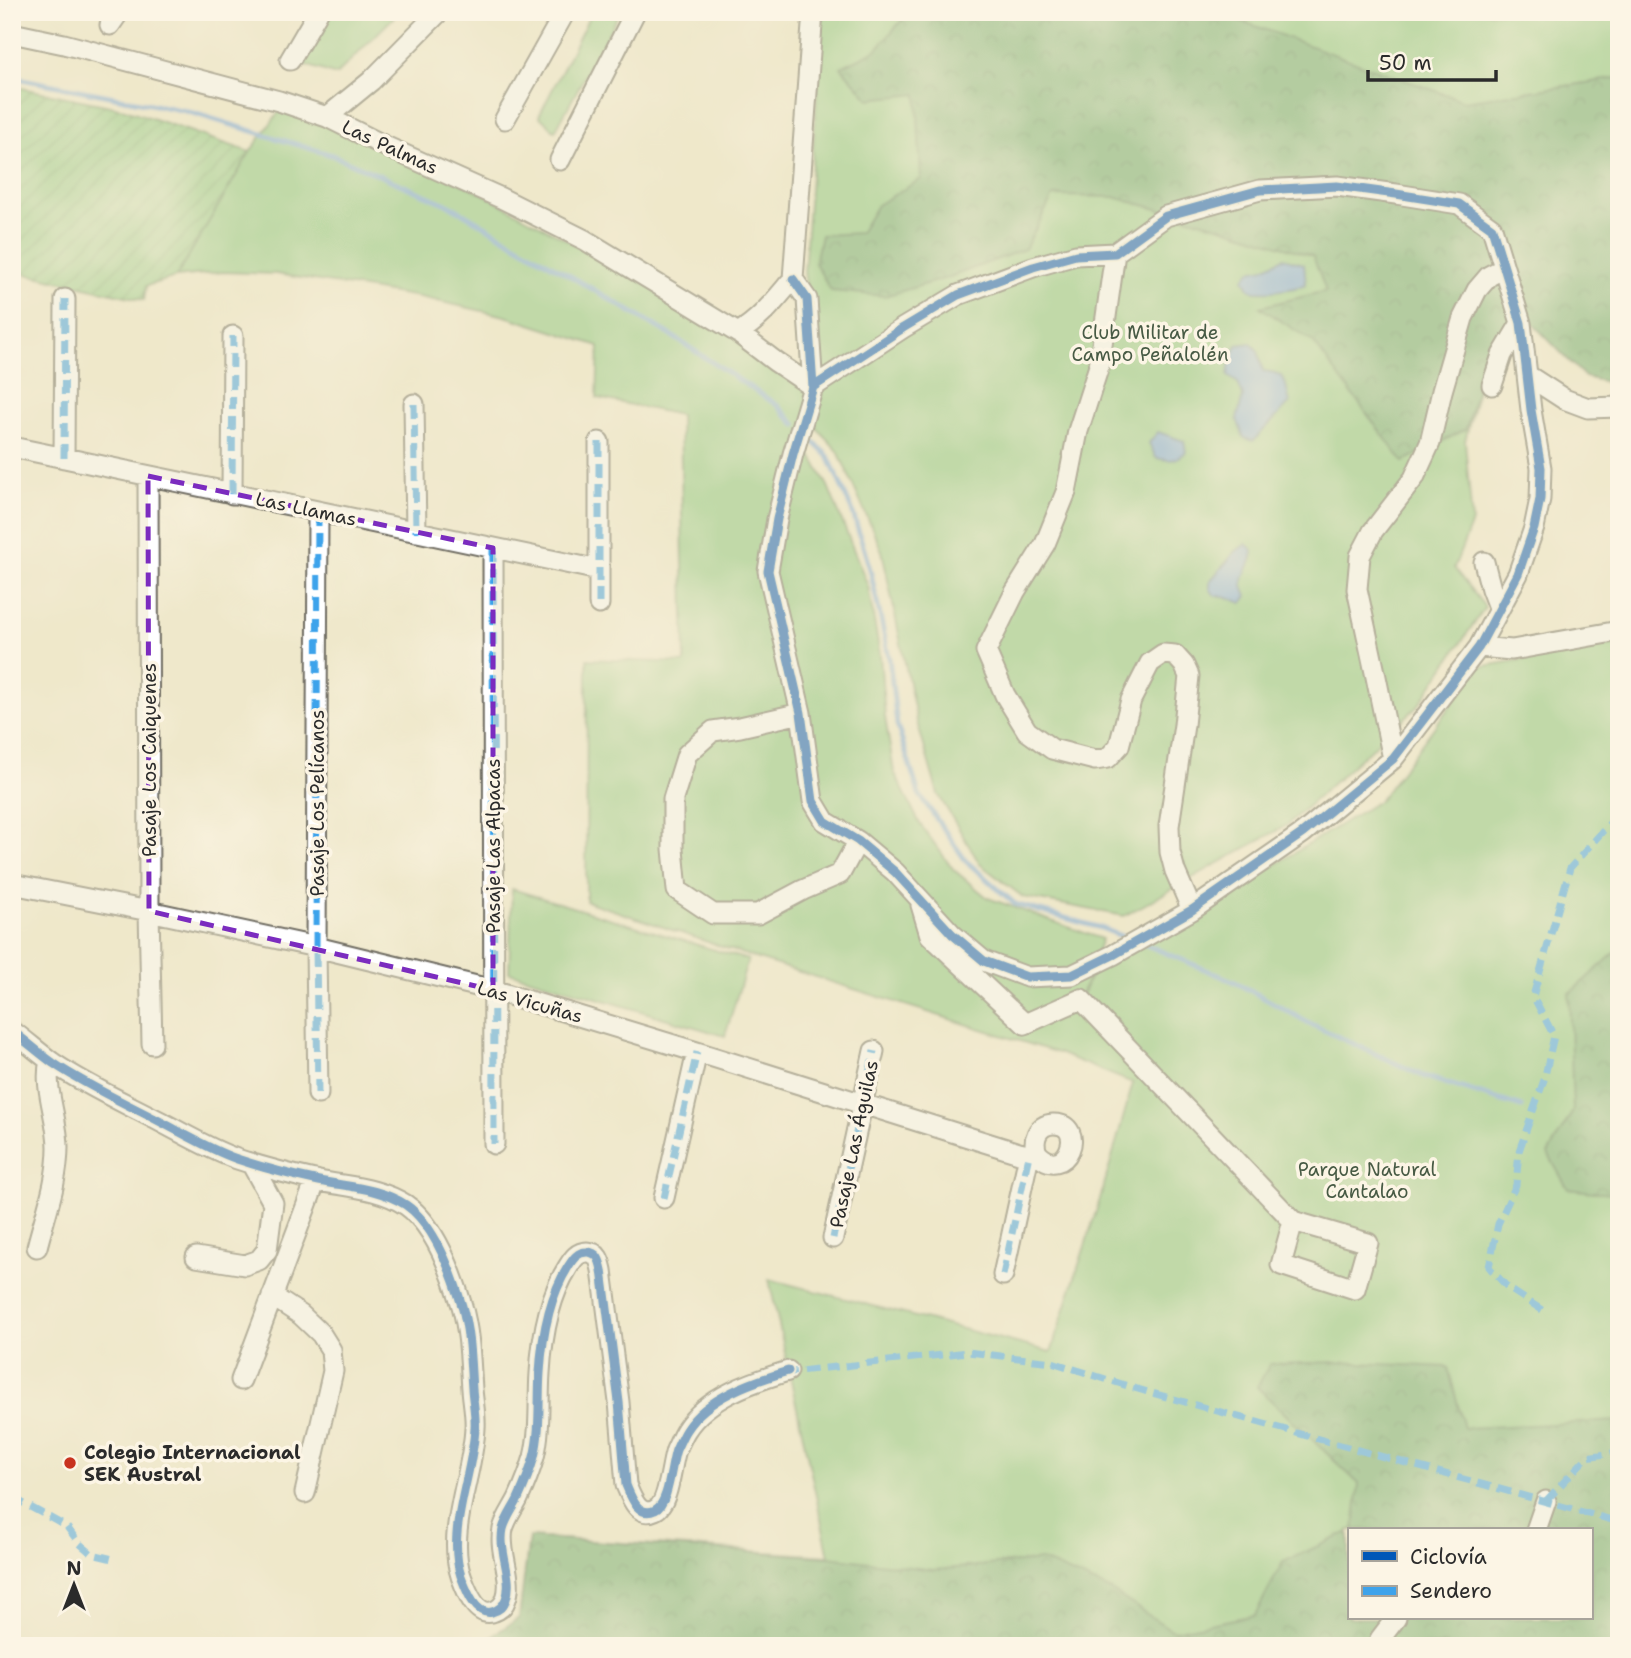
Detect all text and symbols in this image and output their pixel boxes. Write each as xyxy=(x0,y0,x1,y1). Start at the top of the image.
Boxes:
scale bar xyxy=(1368,38,1496,82)
text: 50 m xyxy=(1379,49,1432,77)
street label: Las Palmas xyxy=(338,114,442,180)
park label: Club Militar de Campo Peñalolén xyxy=(1071,320,1229,367)
street label: Las Llamas xyxy=(253,486,359,532)
street label: Pasaje Los Caiquenes xyxy=(137,663,162,857)
street label: Pasaje Los Pelícanos xyxy=(305,710,330,896)
street label: Pasaje Las Alpacas xyxy=(481,758,506,934)
street label: Las Vicuñas xyxy=(474,975,586,1029)
street label: Pasaje Las Águilas xyxy=(823,1058,884,1230)
park label: Parque Natural Cantalao xyxy=(1298,1157,1436,1204)
place label: Colegio Internacional SEK Austral xyxy=(84,1440,301,1487)
marker: Colegio Internacional SEK Austral xyxy=(62,1455,78,1471)
legend xyxy=(1348,1528,1592,1620)
text: Ciclovía xyxy=(1410,1543,1487,1571)
north arrow xyxy=(38,1550,108,1620)
text: N xyxy=(66,1556,82,1581)
text: Sendero xyxy=(1410,1577,1492,1605)

